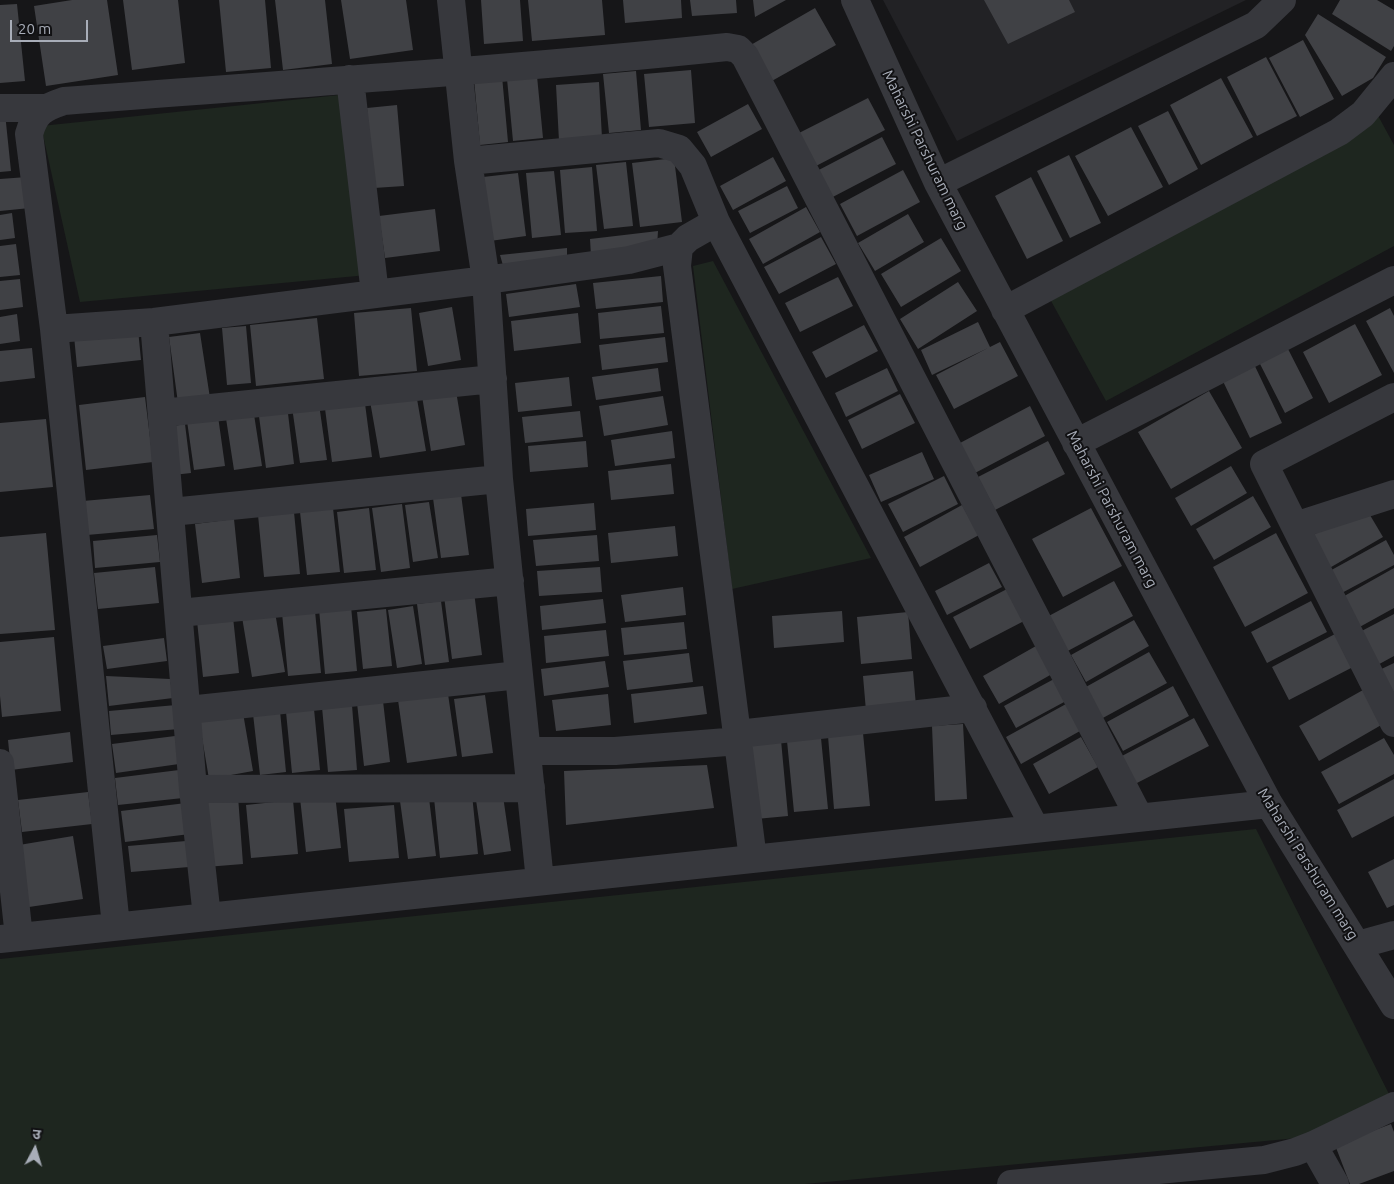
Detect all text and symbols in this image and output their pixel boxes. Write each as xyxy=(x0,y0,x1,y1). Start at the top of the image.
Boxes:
scale bar xyxy=(12,10,90,42)
text: 20 m xyxy=(18,20,51,37)
street label: Maharshi Parshuram marg xyxy=(878,67,972,233)
street label: Maharshi Parshuram marg xyxy=(1063,427,1161,591)
street label: Maharshi Parshuram marg xyxy=(1254,785,1362,943)
north arrow xyxy=(10,1124,60,1174)
text: उ xyxy=(32,1126,41,1142)

